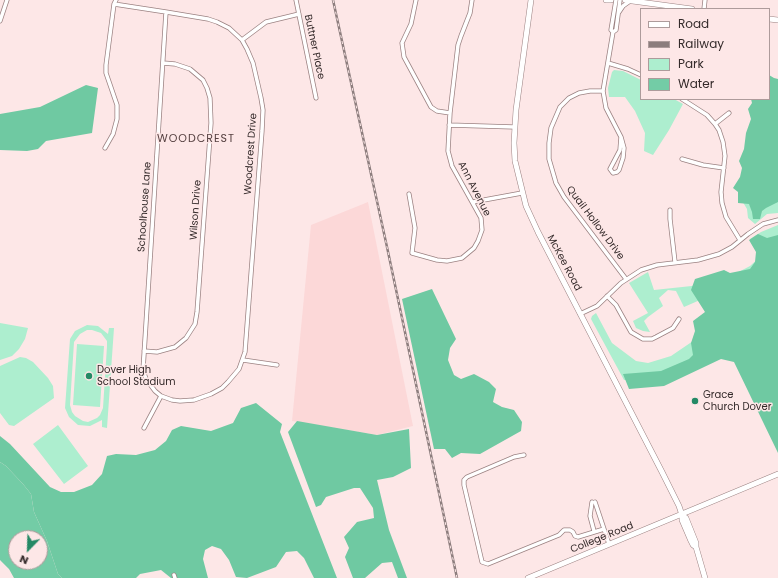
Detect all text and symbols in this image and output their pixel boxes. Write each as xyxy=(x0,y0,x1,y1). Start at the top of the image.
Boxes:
legend xyxy=(640,8,770,100)
street label: Buttner Place xyxy=(301,13,327,81)
text: Road xyxy=(678,15,709,32)
text: Railway xyxy=(678,35,724,52)
text: Park xyxy=(678,55,704,72)
text: Water xyxy=(678,75,714,92)
street label: Woodcrest Drive xyxy=(242,113,260,195)
district label: WOODCREST xyxy=(157,132,235,146)
street label: Ann Avenue xyxy=(455,160,493,218)
street label: Schoolhouse Lane xyxy=(136,161,154,253)
street label: Wilson Drive xyxy=(188,179,204,241)
street label: Quail Hollow Drive xyxy=(563,184,627,262)
street label: McKee Road xyxy=(544,233,584,293)
place label: Dover High School Stadium xyxy=(97,364,175,388)
marker: Dover High School Stadium xyxy=(84,371,94,381)
place label: Grace Church Dover xyxy=(703,389,771,412)
marker: Grace Church Dover xyxy=(690,396,700,406)
street label: College Road xyxy=(569,520,635,556)
north arrow xyxy=(8,530,48,570)
text: N xyxy=(17,551,31,569)

